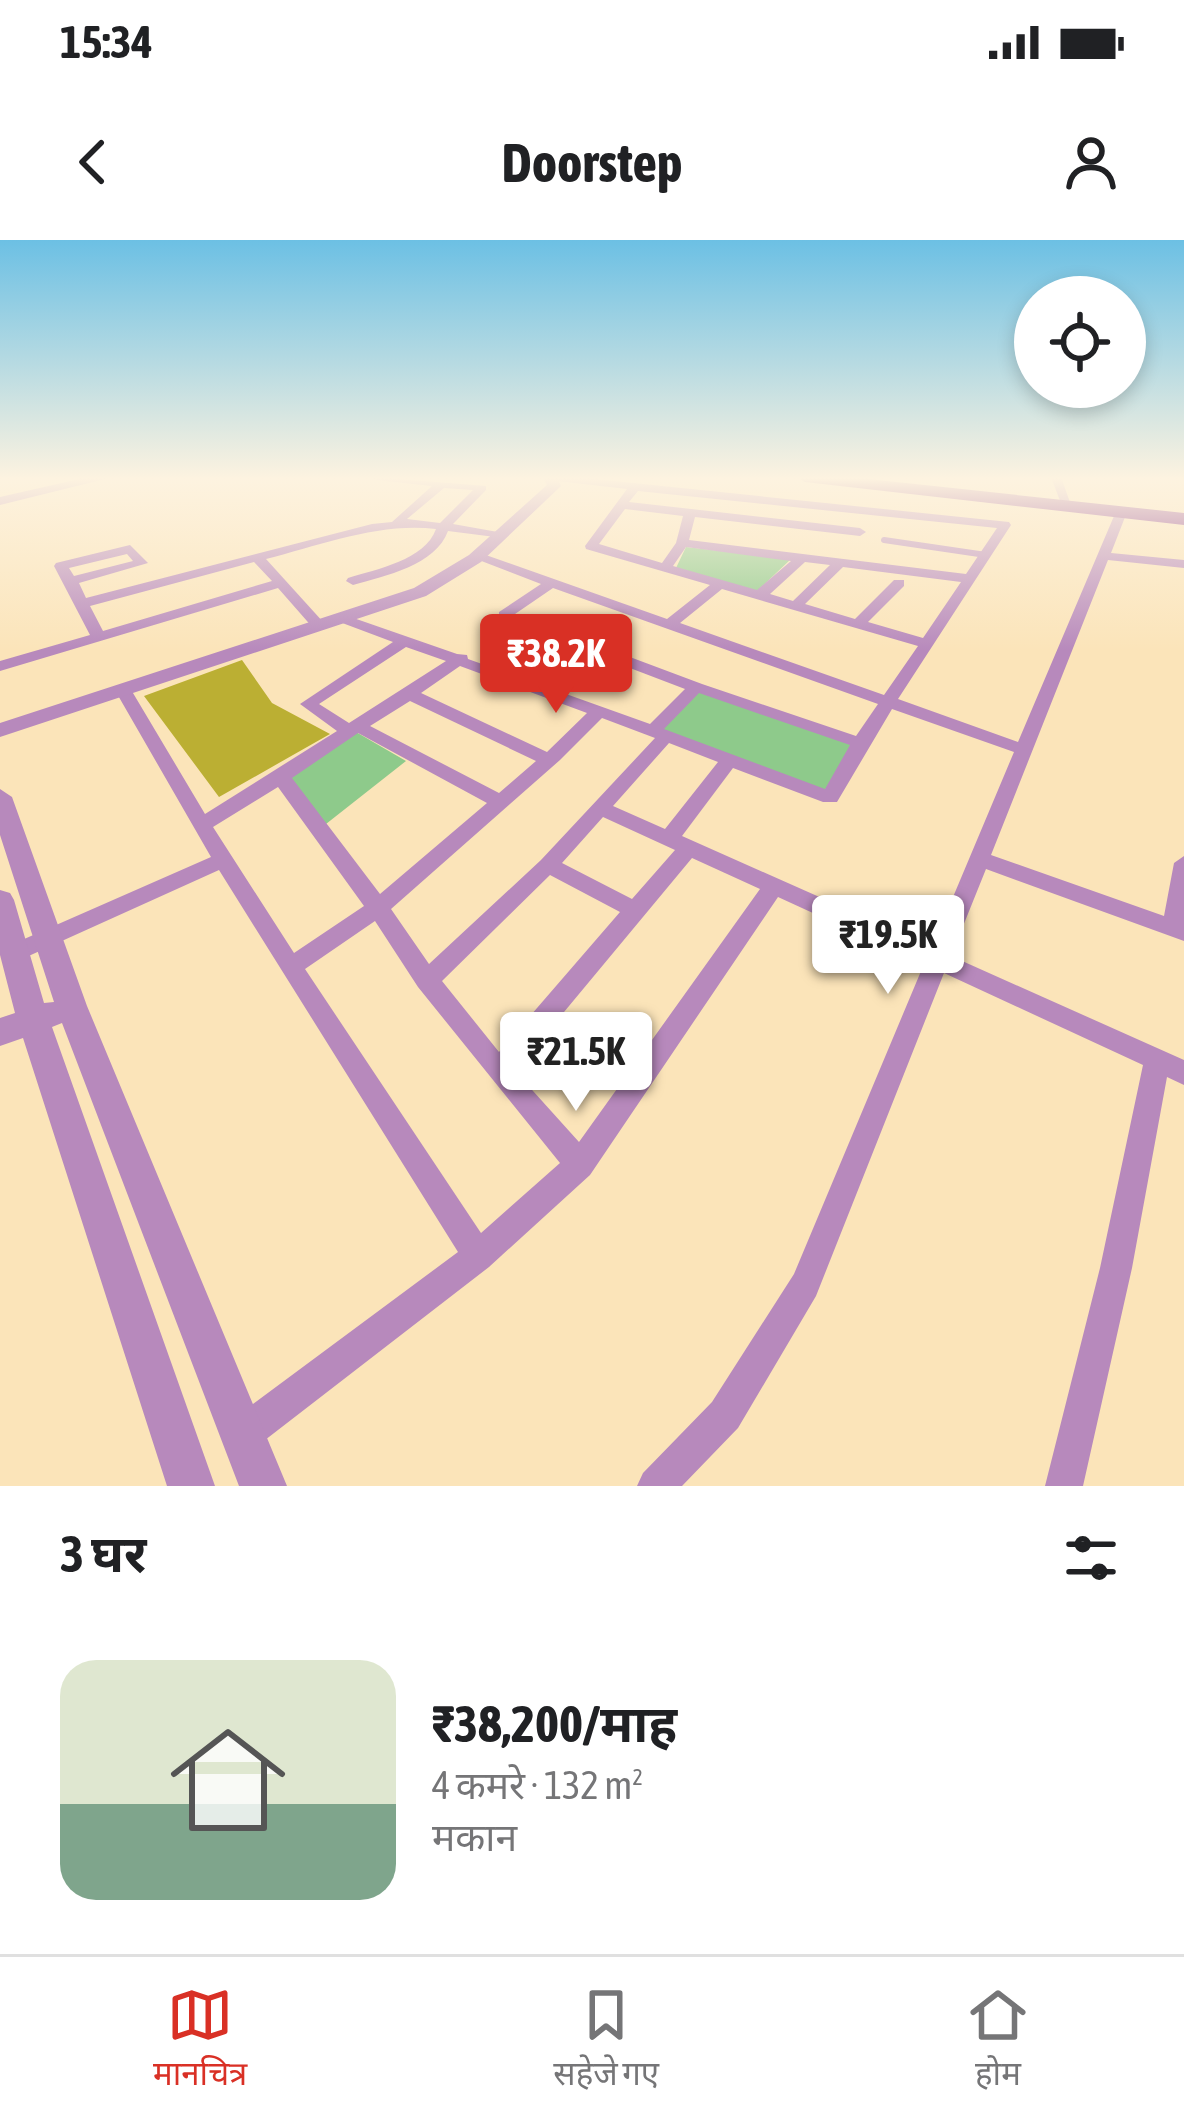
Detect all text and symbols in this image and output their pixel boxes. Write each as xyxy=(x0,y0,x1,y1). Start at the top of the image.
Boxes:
text: 15:34 xyxy=(60,16,153,68)
icon: back xyxy=(60,129,126,195)
icon: person xyxy=(1058,129,1124,195)
text: Doorstep xyxy=(501,132,683,193)
map controls xyxy=(1014,276,1146,408)
button: locate xyxy=(1014,276,1146,408)
pin: ₹38.2K xyxy=(458,614,654,716)
text: ₹38.2K xyxy=(507,631,605,675)
pin: ₹19.5K xyxy=(790,895,986,997)
text: ₹19.5K xyxy=(839,912,937,956)
pin: ₹21.5K xyxy=(478,1012,674,1114)
text: ₹21.5K xyxy=(527,1029,625,1073)
text: 3 घर xyxy=(60,1524,147,1583)
icon: filters xyxy=(1058,1525,1124,1591)
text: ₹38,200/माह xyxy=(432,1694,677,1753)
icon: home xyxy=(156,1708,300,1852)
text: 4 कमरे · 132 m² xyxy=(432,1763,643,1807)
text: मकान xyxy=(432,1815,517,1859)
tab: मानचित्र xyxy=(153,1982,247,2098)
tab: सहेजे गए xyxy=(553,1982,659,2098)
tab: होम xyxy=(965,1982,1031,2098)

